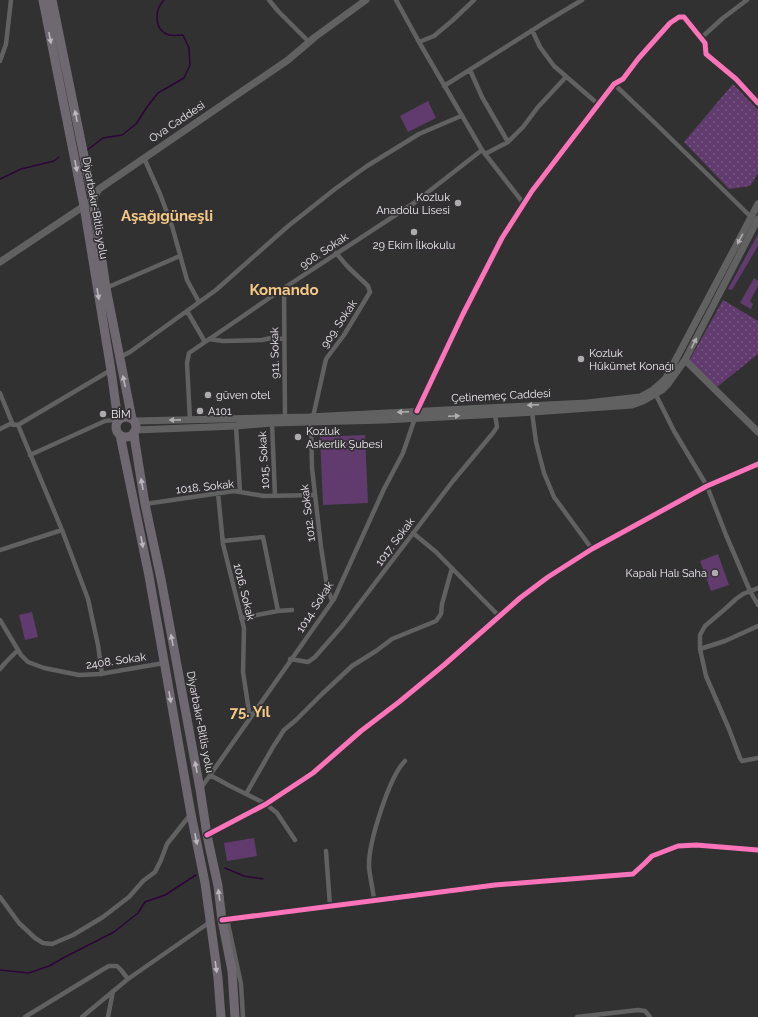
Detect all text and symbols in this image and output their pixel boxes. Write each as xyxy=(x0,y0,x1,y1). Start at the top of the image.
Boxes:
one-way arrow xyxy=(48,32,54,44)
street label: Ova Caddesi xyxy=(147,99,207,145)
one-way arrow xyxy=(72,110,78,122)
street label: Diyarbakır-Bitlis yolu xyxy=(80,156,110,260)
one-way arrow xyxy=(73,160,79,172)
place label: Kozluk Anadolu Lisesi xyxy=(376,191,450,217)
marker: Kozluk Anadolu Lisesi xyxy=(453,198,463,208)
district label: Aşağıgüneşli xyxy=(121,207,213,225)
marker: 29 Ekim İlkokulu xyxy=(409,227,419,237)
street label: 906. Sokak xyxy=(297,230,351,272)
one-way arrow xyxy=(737,233,743,244)
place label: 29 Ekim İlkokulu xyxy=(373,239,455,252)
district label: Komando xyxy=(249,281,319,299)
one-way arrow xyxy=(95,288,101,300)
street label: 909. Sokak xyxy=(318,297,360,351)
street label: 911. Sokak xyxy=(268,327,282,379)
one-way arrow xyxy=(691,337,697,348)
place label: Kozluk Hükümet Konağı xyxy=(589,347,674,373)
marker: Kozluk Hükümet Konağı xyxy=(576,354,586,364)
one-way arrow xyxy=(121,375,127,387)
street label: Çetinemeç Caddesi xyxy=(451,387,551,405)
place label: güven otel xyxy=(216,389,270,402)
marker: güven otel xyxy=(203,390,213,400)
one-way arrow xyxy=(526,402,539,408)
place label: A101 xyxy=(208,405,232,418)
marker: A101 xyxy=(195,406,205,416)
place label: BİM xyxy=(111,408,131,421)
marker: BİM xyxy=(98,409,108,419)
one-way arrow xyxy=(396,409,409,415)
one-way arrow xyxy=(448,413,460,420)
one-way arrow xyxy=(168,417,181,423)
place label: Kozluk Askerlik Şubesi xyxy=(306,425,383,451)
street label: 1015. Sokak xyxy=(256,431,272,489)
marker: Kozluk Askerlik Şubesi xyxy=(293,432,303,442)
street label: 1018. Sokak xyxy=(175,477,235,497)
one-way arrow xyxy=(139,478,145,491)
street label: 1012. Sokak xyxy=(298,483,318,542)
street label: 1017. Sokak xyxy=(373,515,417,569)
one-way arrow xyxy=(139,535,145,548)
street label: 1016. Sokak xyxy=(231,562,257,622)
place label: Kapalı Halı Saha xyxy=(626,567,707,580)
marker: Kapalı Halı Saha xyxy=(710,568,720,578)
street label: 1014. Sokak xyxy=(294,579,336,635)
one-way arrow xyxy=(169,633,175,646)
street label: 2408. Sokak xyxy=(85,650,147,672)
street label: Diyarbakır-Bitlis yolu xyxy=(184,670,216,774)
one-way arrow xyxy=(167,691,173,703)
district label: 75. Yıl xyxy=(230,703,270,721)
one-way arrow xyxy=(193,761,199,773)
one-way arrow xyxy=(193,832,199,845)
one-way arrow xyxy=(216,889,222,901)
one-way arrow xyxy=(213,961,219,973)

